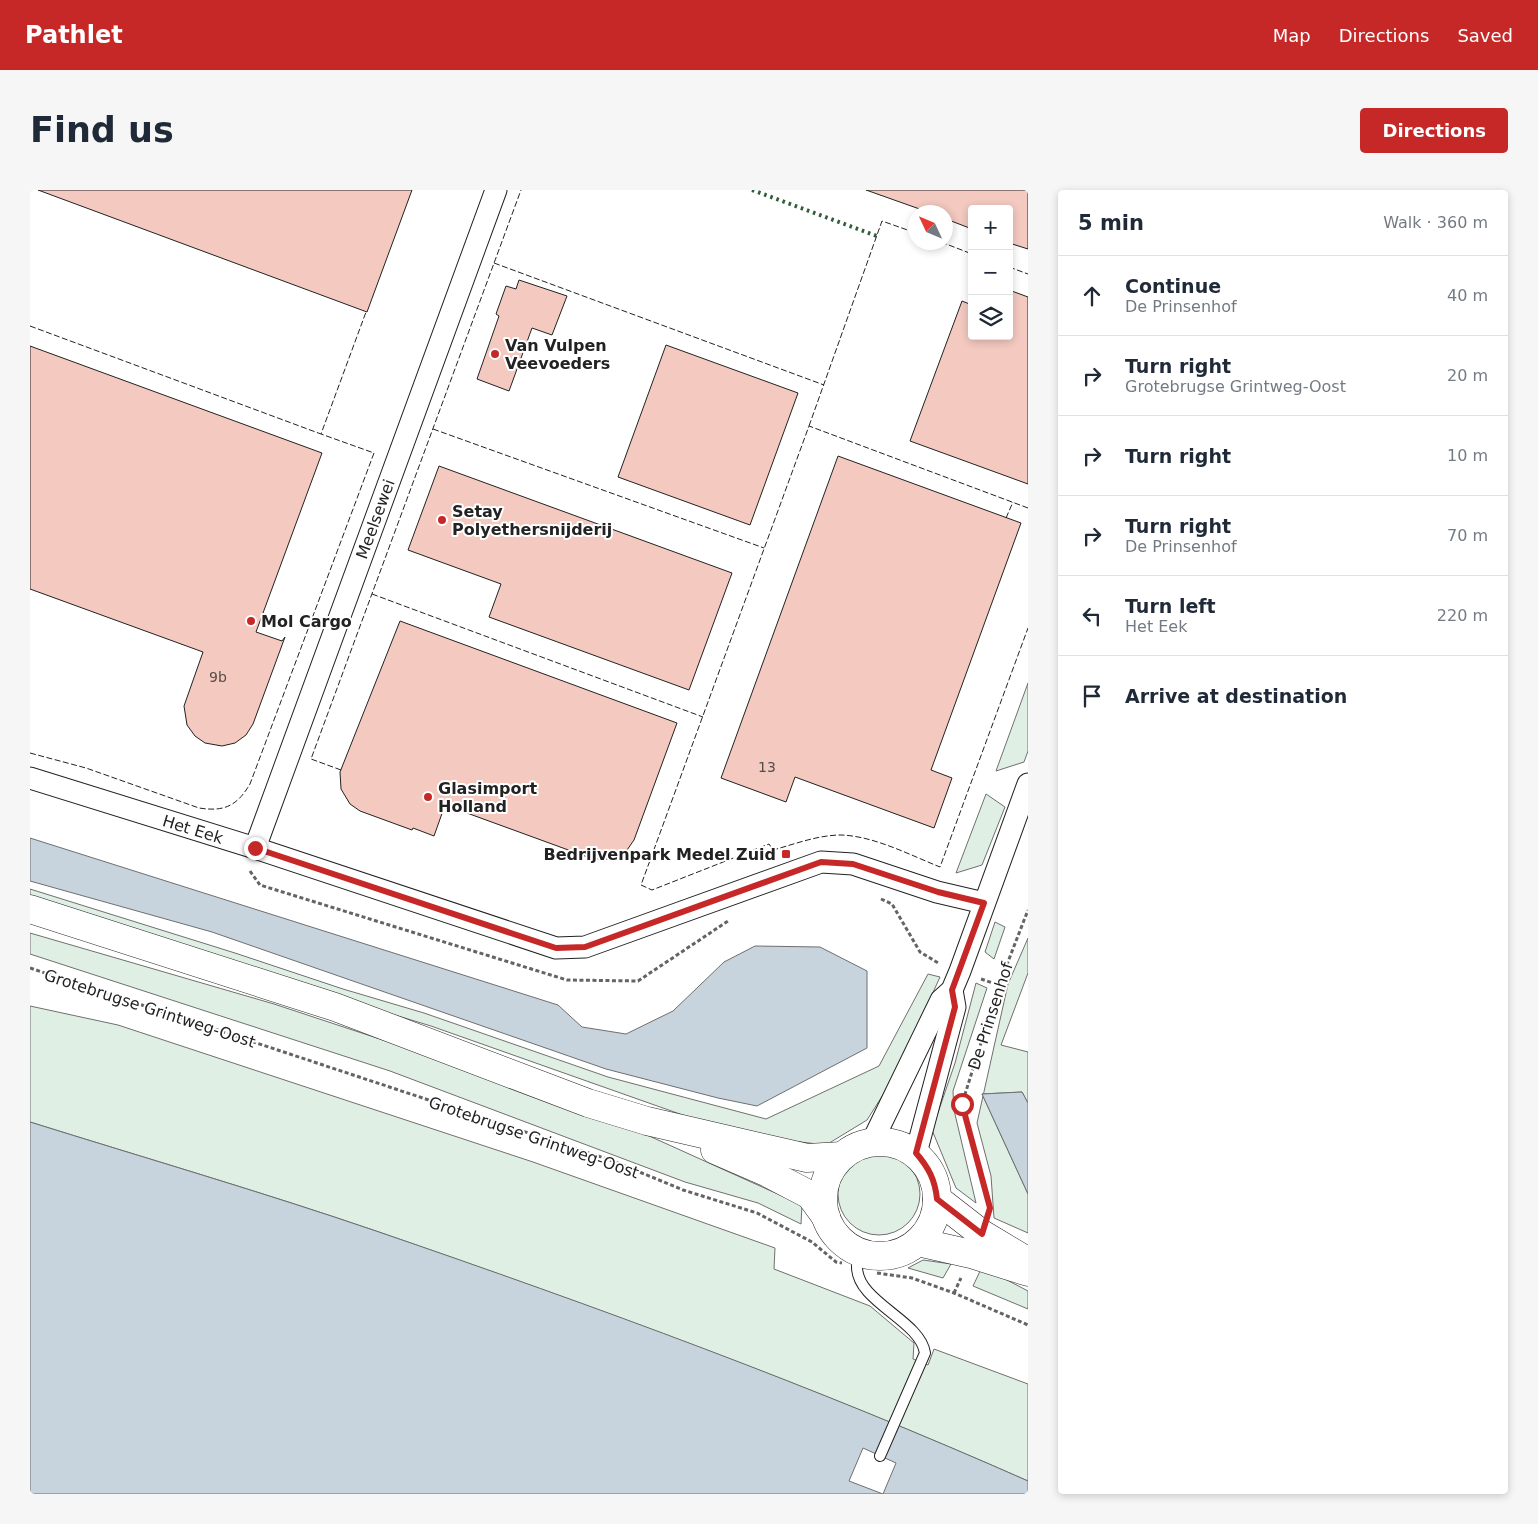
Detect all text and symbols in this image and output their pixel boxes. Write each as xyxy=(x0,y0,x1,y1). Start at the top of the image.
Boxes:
text: Pathlet xyxy=(25,21,123,49)
text: Map xyxy=(1273,25,1311,46)
text: Directions xyxy=(1339,25,1429,46)
text: Saved xyxy=(1457,25,1513,46)
button: Directions xyxy=(1360,108,1508,153)
text: Find us xyxy=(30,110,174,150)
north arrow xyxy=(908,205,953,250)
map controls xyxy=(968,205,1013,340)
button: + xyxy=(968,205,1013,250)
text: 5 min xyxy=(1078,211,1144,235)
text: Walk · 360 m xyxy=(1383,213,1488,232)
button: − xyxy=(968,250,1013,295)
text: Continue xyxy=(1125,275,1221,297)
icon: ahead xyxy=(1078,282,1106,310)
text: 40 m xyxy=(1447,286,1488,305)
button: layers xyxy=(968,295,1013,340)
text: De Prinsenhof xyxy=(1125,297,1237,316)
place label: Van Vulpen Veevoeders xyxy=(505,336,610,373)
marker: Van Vulpen Veevoeders xyxy=(489,348,501,360)
text: Turn right xyxy=(1125,355,1231,377)
icon: right xyxy=(1078,362,1106,390)
text: 20 m xyxy=(1447,366,1488,385)
text: Grotebrugse Grintweg-Oost xyxy=(1125,377,1346,396)
icon: right xyxy=(1078,442,1106,470)
text: Turn right xyxy=(1125,445,1231,467)
text: 10 m xyxy=(1447,446,1488,465)
street label: Meelsewei xyxy=(352,477,399,562)
place label: Setay Polyethersnijderij xyxy=(452,502,612,539)
marker: Setay Polyethersnijderij xyxy=(436,514,448,526)
text: Turn right xyxy=(1125,515,1231,537)
icon: right xyxy=(1078,522,1106,550)
text: 70 m xyxy=(1447,526,1488,545)
text: De Prinsenhof xyxy=(1125,537,1237,556)
text: Turn left xyxy=(1125,595,1216,617)
icon: left xyxy=(1078,602,1106,630)
text: 220 m xyxy=(1437,606,1488,625)
place label: Mol Cargo xyxy=(261,612,352,631)
marker: Mol Cargo xyxy=(245,615,257,627)
text: Het Eek xyxy=(1125,617,1187,636)
house number: 9b xyxy=(209,669,227,685)
icon: arrive xyxy=(1078,682,1106,710)
text: Arrive at destination xyxy=(1125,685,1347,707)
house number: 13 xyxy=(758,759,776,775)
place label: Glasimport Holland xyxy=(438,779,537,816)
marker: Glasimport Holland xyxy=(422,791,434,803)
street label: Het Eek xyxy=(160,811,226,848)
route end xyxy=(244,837,267,860)
place label: Bedrijvenpark Medel Zuid xyxy=(544,845,776,864)
marker: Bedrijvenpark Medel Zuid xyxy=(780,848,792,860)
street label: De Prinsenhof xyxy=(964,960,1017,1072)
street label: Grotebrugse Grintweg-Oost xyxy=(42,965,258,1052)
street label: Grotebrugse Grintweg-Oost xyxy=(426,1093,641,1182)
route start xyxy=(951,1093,974,1116)

